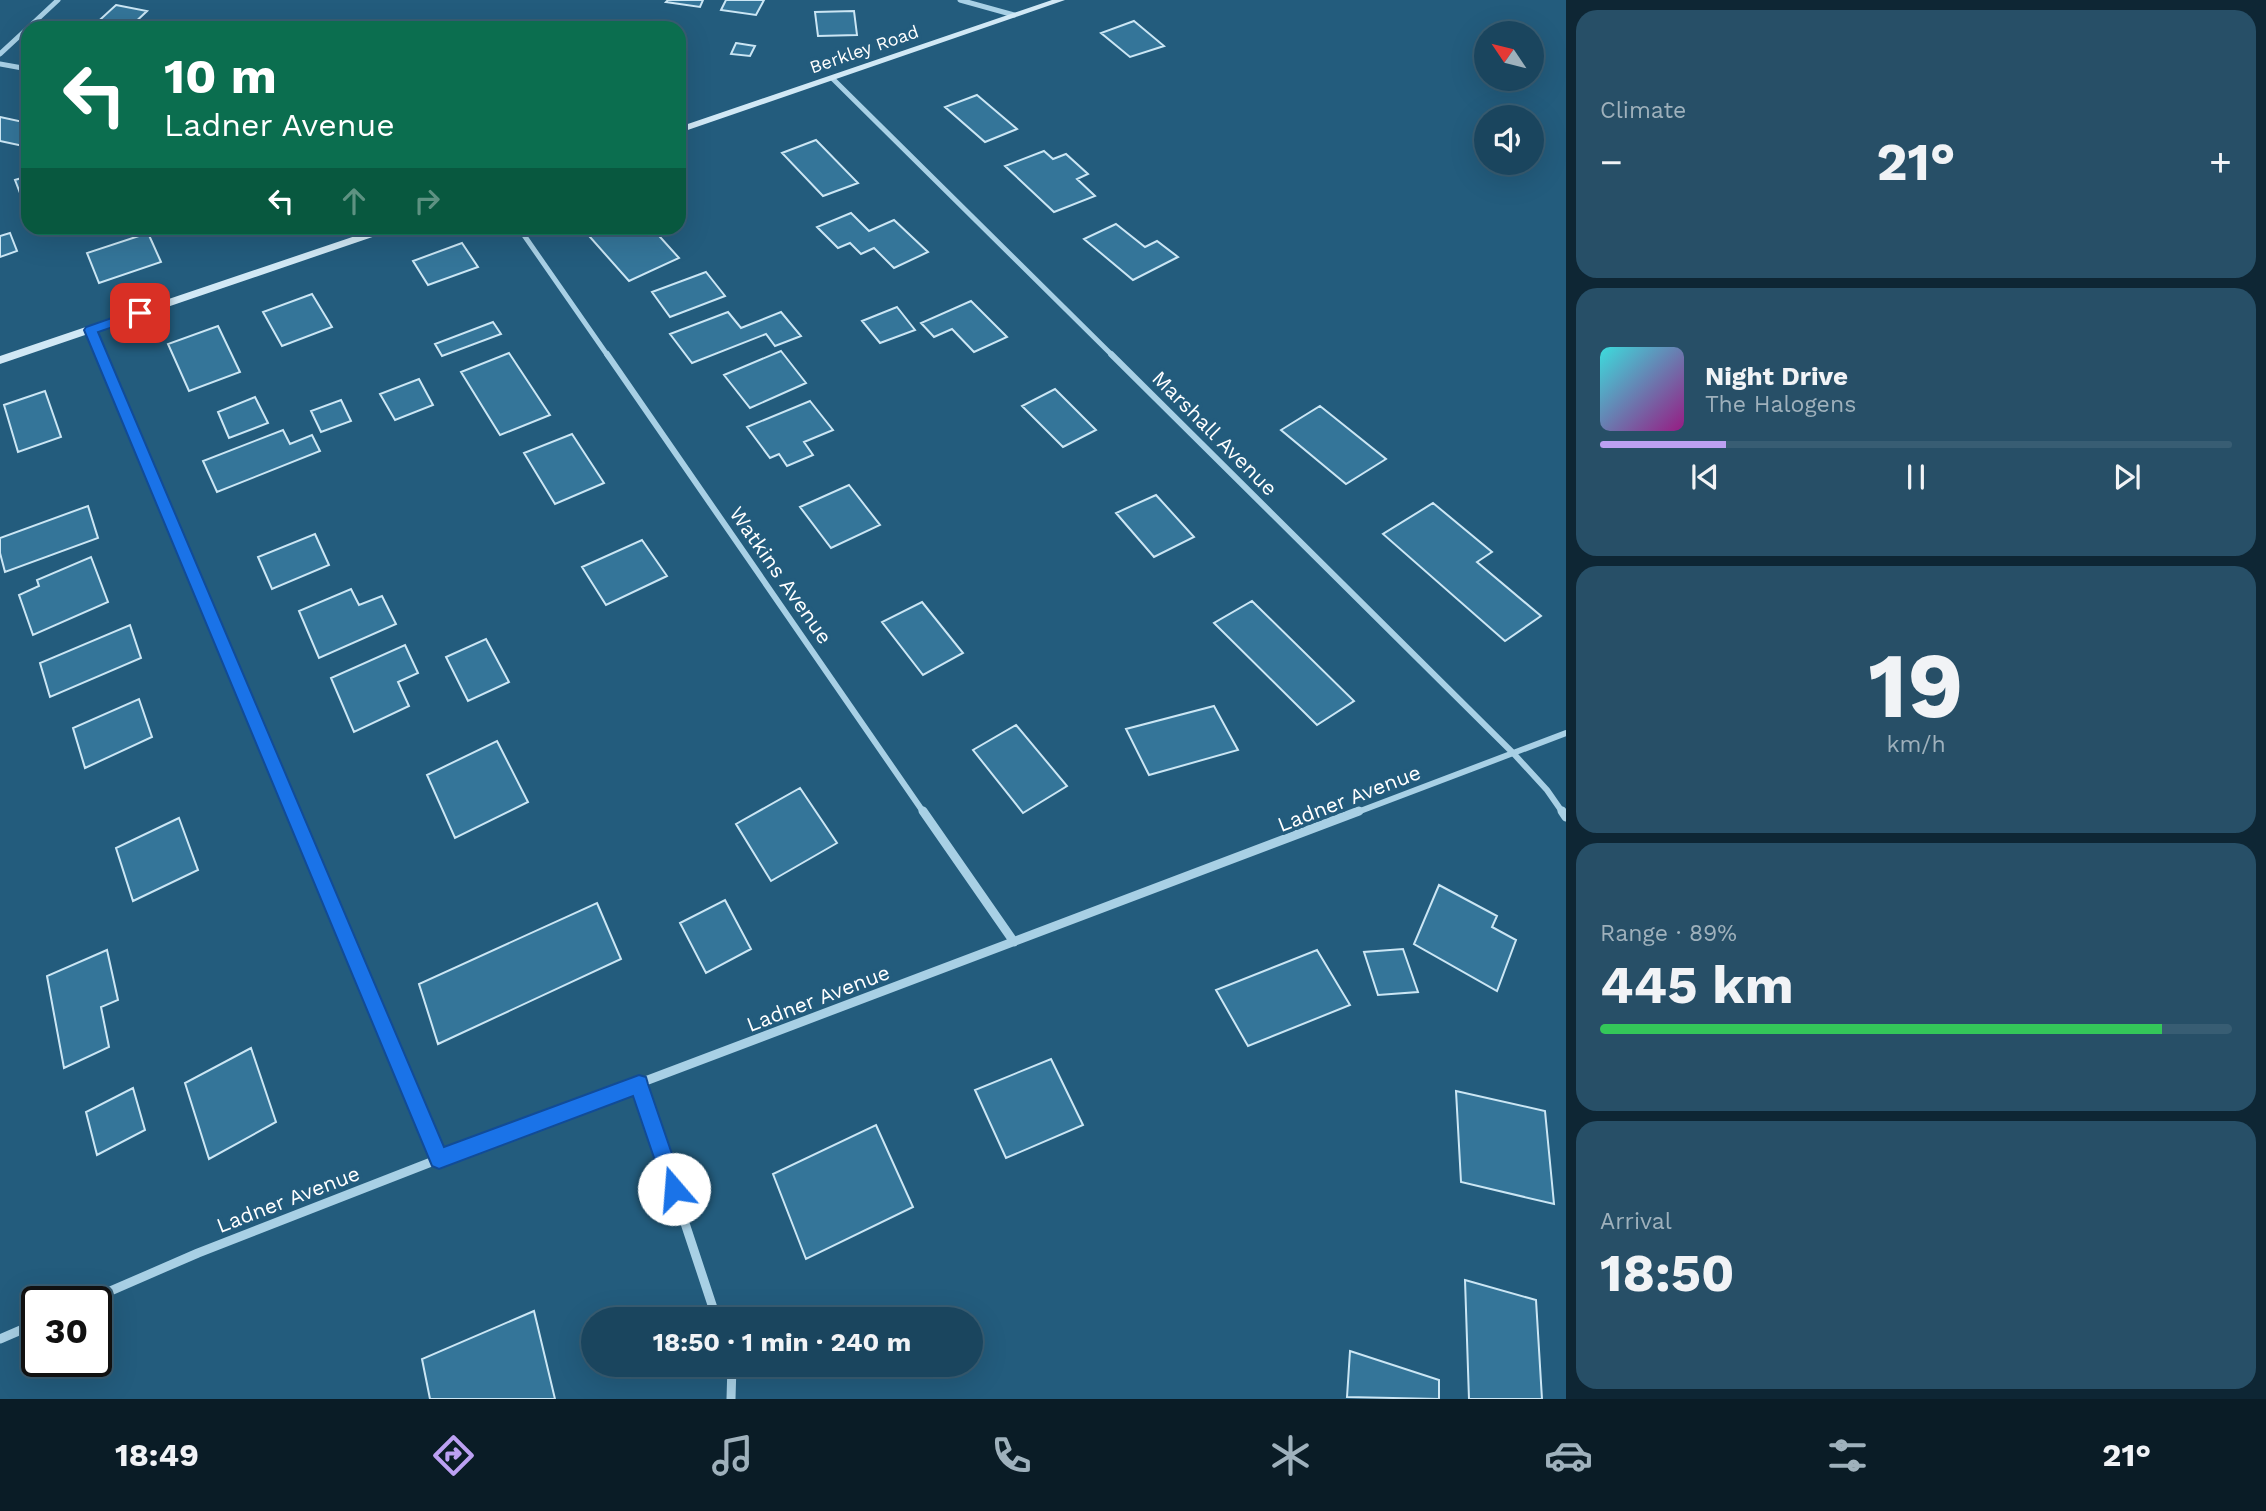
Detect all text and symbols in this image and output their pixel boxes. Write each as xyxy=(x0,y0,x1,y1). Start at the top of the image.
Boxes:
street label: Berkley Road xyxy=(807,21,921,77)
north arrow xyxy=(1474,21,1544,91)
map controls xyxy=(1474,21,1544,175)
text: 10 m xyxy=(164,47,277,105)
icon: left xyxy=(49,49,140,140)
text: Climate xyxy=(1600,97,1686,124)
button: sound xyxy=(1474,105,1544,175)
text: Ladner Avenue xyxy=(164,106,395,144)
text: 21° xyxy=(1876,132,1956,193)
text: − xyxy=(1600,140,1623,184)
text: + xyxy=(2209,140,2232,184)
icon: left xyxy=(262,182,300,220)
icon: ahead xyxy=(335,182,373,220)
icon: right xyxy=(408,182,446,220)
pin xyxy=(110,283,170,343)
icon: arrive xyxy=(121,294,159,332)
text: Night Drive xyxy=(1705,361,1848,391)
street label: Marshall Avenue xyxy=(1147,365,1283,501)
text: The Halogens xyxy=(1705,391,1856,418)
icon: previous xyxy=(1686,458,1724,496)
icon: pause xyxy=(1897,458,1935,496)
icon: next xyxy=(2108,458,2146,496)
street label: Watkins Avenue xyxy=(724,502,838,648)
text: 19 xyxy=(1868,632,1964,739)
text: km/h xyxy=(1886,731,1946,758)
street label: Ladner Avenue xyxy=(1274,759,1424,837)
text: Range · 89% xyxy=(1600,920,1737,947)
text: 445 km xyxy=(1600,955,1794,1016)
street label: Ladner Avenue xyxy=(743,959,893,1037)
position arrow xyxy=(637,1152,711,1226)
street label: Ladner Avenue xyxy=(213,1160,363,1238)
text: Arrival xyxy=(1600,1208,1672,1235)
text: 18:50 xyxy=(1600,1243,1735,1304)
speed limit sign: 30 xyxy=(21,1286,112,1377)
text: 18:50 · 1 min · 240 m xyxy=(653,1327,911,1357)
icon: directions xyxy=(429,1431,478,1480)
icon: music xyxy=(708,1431,757,1480)
icon: phone xyxy=(987,1431,1036,1480)
icon: climate xyxy=(1266,1431,1315,1480)
icon: car xyxy=(1544,1431,1593,1480)
icon: filters xyxy=(1823,1431,1872,1480)
text: 18:49 xyxy=(115,1436,199,1474)
text: 21° xyxy=(2102,1436,2151,1474)

